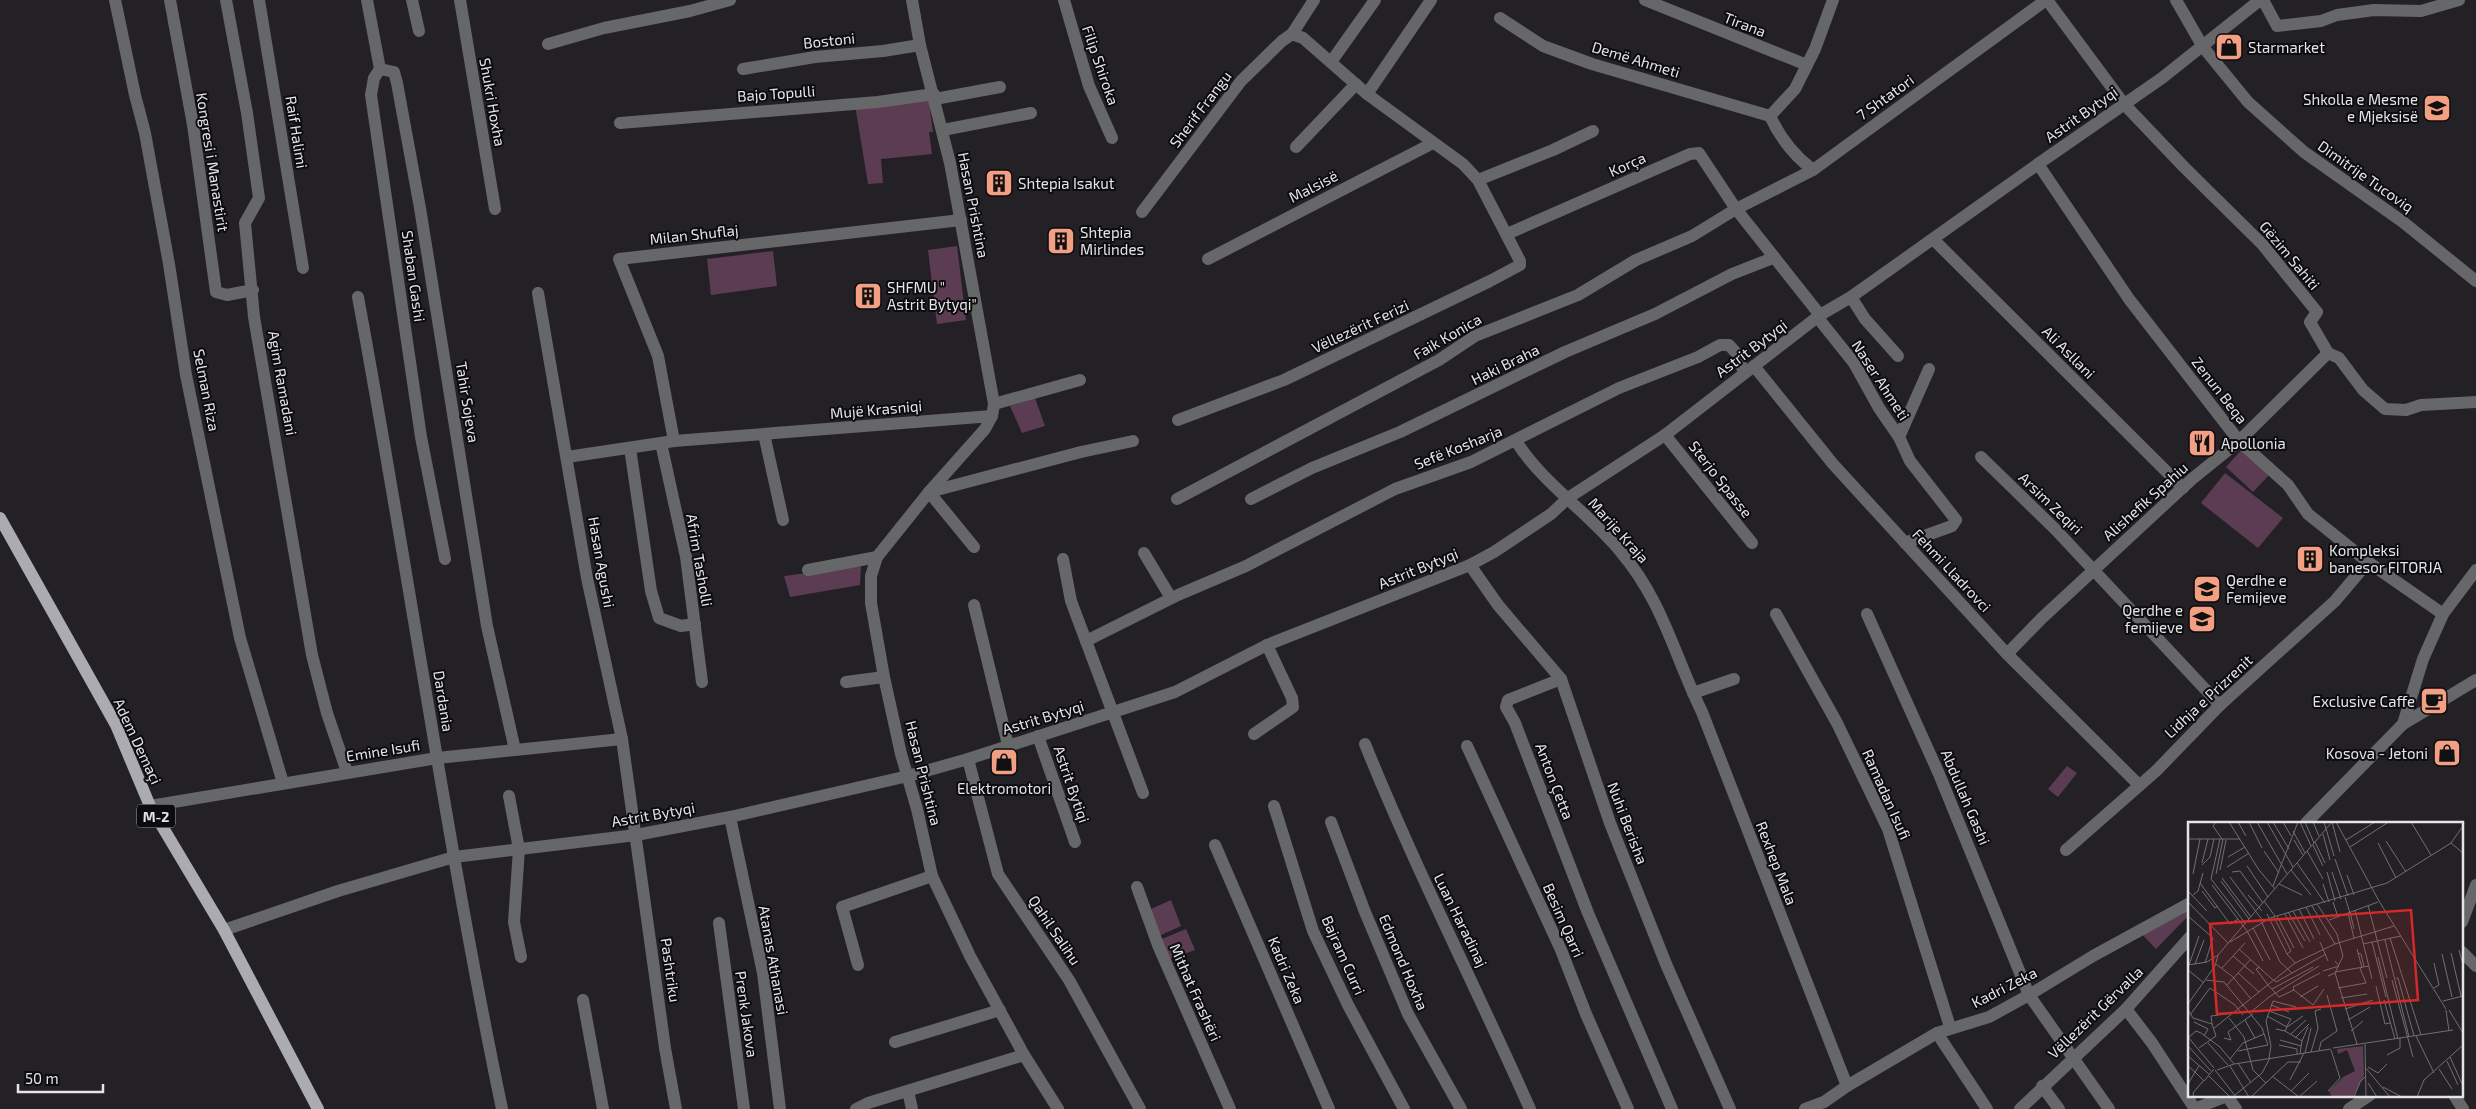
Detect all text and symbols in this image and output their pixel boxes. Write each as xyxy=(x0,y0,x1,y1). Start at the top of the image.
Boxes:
street label: Tirana xyxy=(1721,8,1769,40)
street label: Filip Shiroka xyxy=(1079,23,1123,107)
street label: Bostoni xyxy=(802,28,856,52)
shop icon: Starmarket xyxy=(2214,32,2244,62)
street label: Demë Ahmeti xyxy=(1590,37,1682,81)
place label: Starmarket xyxy=(2248,38,2325,56)
street label: Shukri Hoxha xyxy=(476,56,510,148)
street label: Sherif Frangu xyxy=(1165,67,1235,151)
street label: 7 Shtatori xyxy=(1853,70,1917,124)
street label: Bajo Topulli xyxy=(736,81,816,106)
street label: Astrit Bytyqi xyxy=(2041,82,2121,146)
place label: Shkolla e Mesme e Mjeksisë xyxy=(2303,90,2418,126)
street label: Kongresi i Manastirit xyxy=(193,91,233,233)
school or university icon: Shkolla e Mesme e Mjeksisë xyxy=(2422,93,2452,123)
street label: Raif Halimi xyxy=(282,94,312,170)
street label: Dimitrije Tucoviq xyxy=(2314,136,2417,216)
street label: Korça xyxy=(1606,148,1649,181)
street label: Hasan Prishtina xyxy=(955,151,993,259)
street label: Malsisë xyxy=(1285,166,1341,206)
building icon: Shtepia Isakut xyxy=(984,168,1014,198)
place label: Shtepia Isakut xyxy=(1018,174,1115,192)
street label: Gëzim Sahiti xyxy=(2256,217,2324,293)
street label: Milan Shuflaj xyxy=(649,220,739,249)
place label: Shtepia Mirlindes xyxy=(1080,223,1144,258)
building icon: Shtepia Mirlindes xyxy=(1046,226,1076,256)
street label: Shaban Gashi xyxy=(399,229,429,323)
place label: SHFMU " Astrit Bytyqi" xyxy=(887,278,977,313)
building icon: SHFMU " Astrit Bytyqi" xyxy=(853,281,883,311)
street label: Vëllezërit Ferizi xyxy=(1309,296,1411,356)
street label: Faik Konica xyxy=(1410,309,1484,363)
street label: Astrit Bytyqi xyxy=(1712,315,1790,381)
street label: Ali Asllani xyxy=(2039,322,2099,382)
street label: Agim Ramadani xyxy=(265,329,301,437)
street label: Naser Ahmeti xyxy=(1848,337,1914,423)
street label: Haki Braha xyxy=(1468,340,1542,388)
street label: Selman Riza xyxy=(190,347,224,433)
street label: Zenun Beqa xyxy=(2188,353,2252,427)
street label: Tahir Sojeva xyxy=(452,360,483,444)
street label: Mujë Krasniqi xyxy=(829,396,923,423)
street label: Sefë Kosharja xyxy=(1411,421,1505,474)
restaurant icon: Apollonia xyxy=(2187,428,2217,458)
place label: Apollonia xyxy=(2221,434,2286,452)
street label: Sterjo Spasse xyxy=(1685,437,1757,522)
street label: Alishefik Spahiu xyxy=(2099,458,2191,544)
street label: Arsim Zeqiri xyxy=(2015,468,2087,538)
street label: Marije Kraja xyxy=(1584,494,1653,567)
street label: Afrim Tasholli xyxy=(683,512,717,608)
street label: Hasan Agushi xyxy=(585,515,619,609)
street label: Fehmi Lladrovci xyxy=(1909,525,1995,615)
place label: Kompleksi banesor FITORJA xyxy=(2329,541,2443,576)
street label: Astrit Bytyqi xyxy=(1375,544,1461,592)
building icon: Kompleksi banesor FITORJA xyxy=(2295,544,2325,574)
place label: Qerdhe e Femijeve xyxy=(2226,571,2287,607)
school or university icon: Qerdhe e Femijeve xyxy=(2192,574,2222,604)
place label: Qerdhe e femijeve xyxy=(2122,601,2183,637)
school or university icon: Qerdhe e femijeve xyxy=(2187,604,2217,634)
street label: Lidhja e Prizrenit xyxy=(2160,650,2257,742)
street label: Dardania xyxy=(430,669,458,733)
cafe icon: Exclusive Caffe xyxy=(2419,686,2449,716)
place label: Exclusive Caffe xyxy=(2313,692,2415,710)
street label: Adem Demaçi xyxy=(109,695,166,787)
street label: Astrit Bytyqi xyxy=(1000,696,1086,738)
street label: Hasan Prishtina xyxy=(902,719,946,827)
street label: Emine Isufi xyxy=(345,735,421,765)
shop icon: Kosova - Jetoni xyxy=(2432,738,2462,768)
street label: Anton Çetta xyxy=(1531,740,1578,822)
street label: Astrit Bytiqi xyxy=(1050,743,1094,825)
place label: Kosova - Jetoni xyxy=(2326,744,2428,762)
street label: Ramadan Isufi xyxy=(1859,746,1915,842)
shop icon: Elektromotori xyxy=(989,747,1019,777)
street label: Abdullah Gashi xyxy=(1938,747,1994,847)
place label: Elektromotori xyxy=(957,779,1051,797)
street label: Nuhi Berisha xyxy=(1604,779,1652,867)
street label: Astrit Bytyqi xyxy=(610,798,696,830)
road number: M-2 xyxy=(137,804,175,828)
street label: Rexhep Mala xyxy=(1753,819,1801,907)
inset map xyxy=(2188,822,2464,1096)
street label: Luan Haradinaj xyxy=(1430,870,1491,970)
street label: Besim Qarri xyxy=(1539,880,1588,960)
street label: Qahil Salihu xyxy=(1024,892,1085,969)
street label: Atanas Athanasi xyxy=(756,904,792,1016)
street label: Edmond Hoxha xyxy=(1376,911,1432,1013)
street label: Bajram Curri xyxy=(1318,913,1369,998)
street label: Kadri Zeka xyxy=(1265,934,1309,1006)
street label: Pashtriku xyxy=(658,937,684,1003)
street label: Mithat Frashëri xyxy=(1166,940,1226,1044)
street label: Vëllezërit Gërvalla xyxy=(2044,962,2146,1062)
street label: Kadri Zeka xyxy=(1968,963,2040,1011)
street label: Prenk Jakova xyxy=(732,970,762,1058)
scale bar xyxy=(18,1062,102,1094)
text: 50 m xyxy=(25,1069,59,1087)

